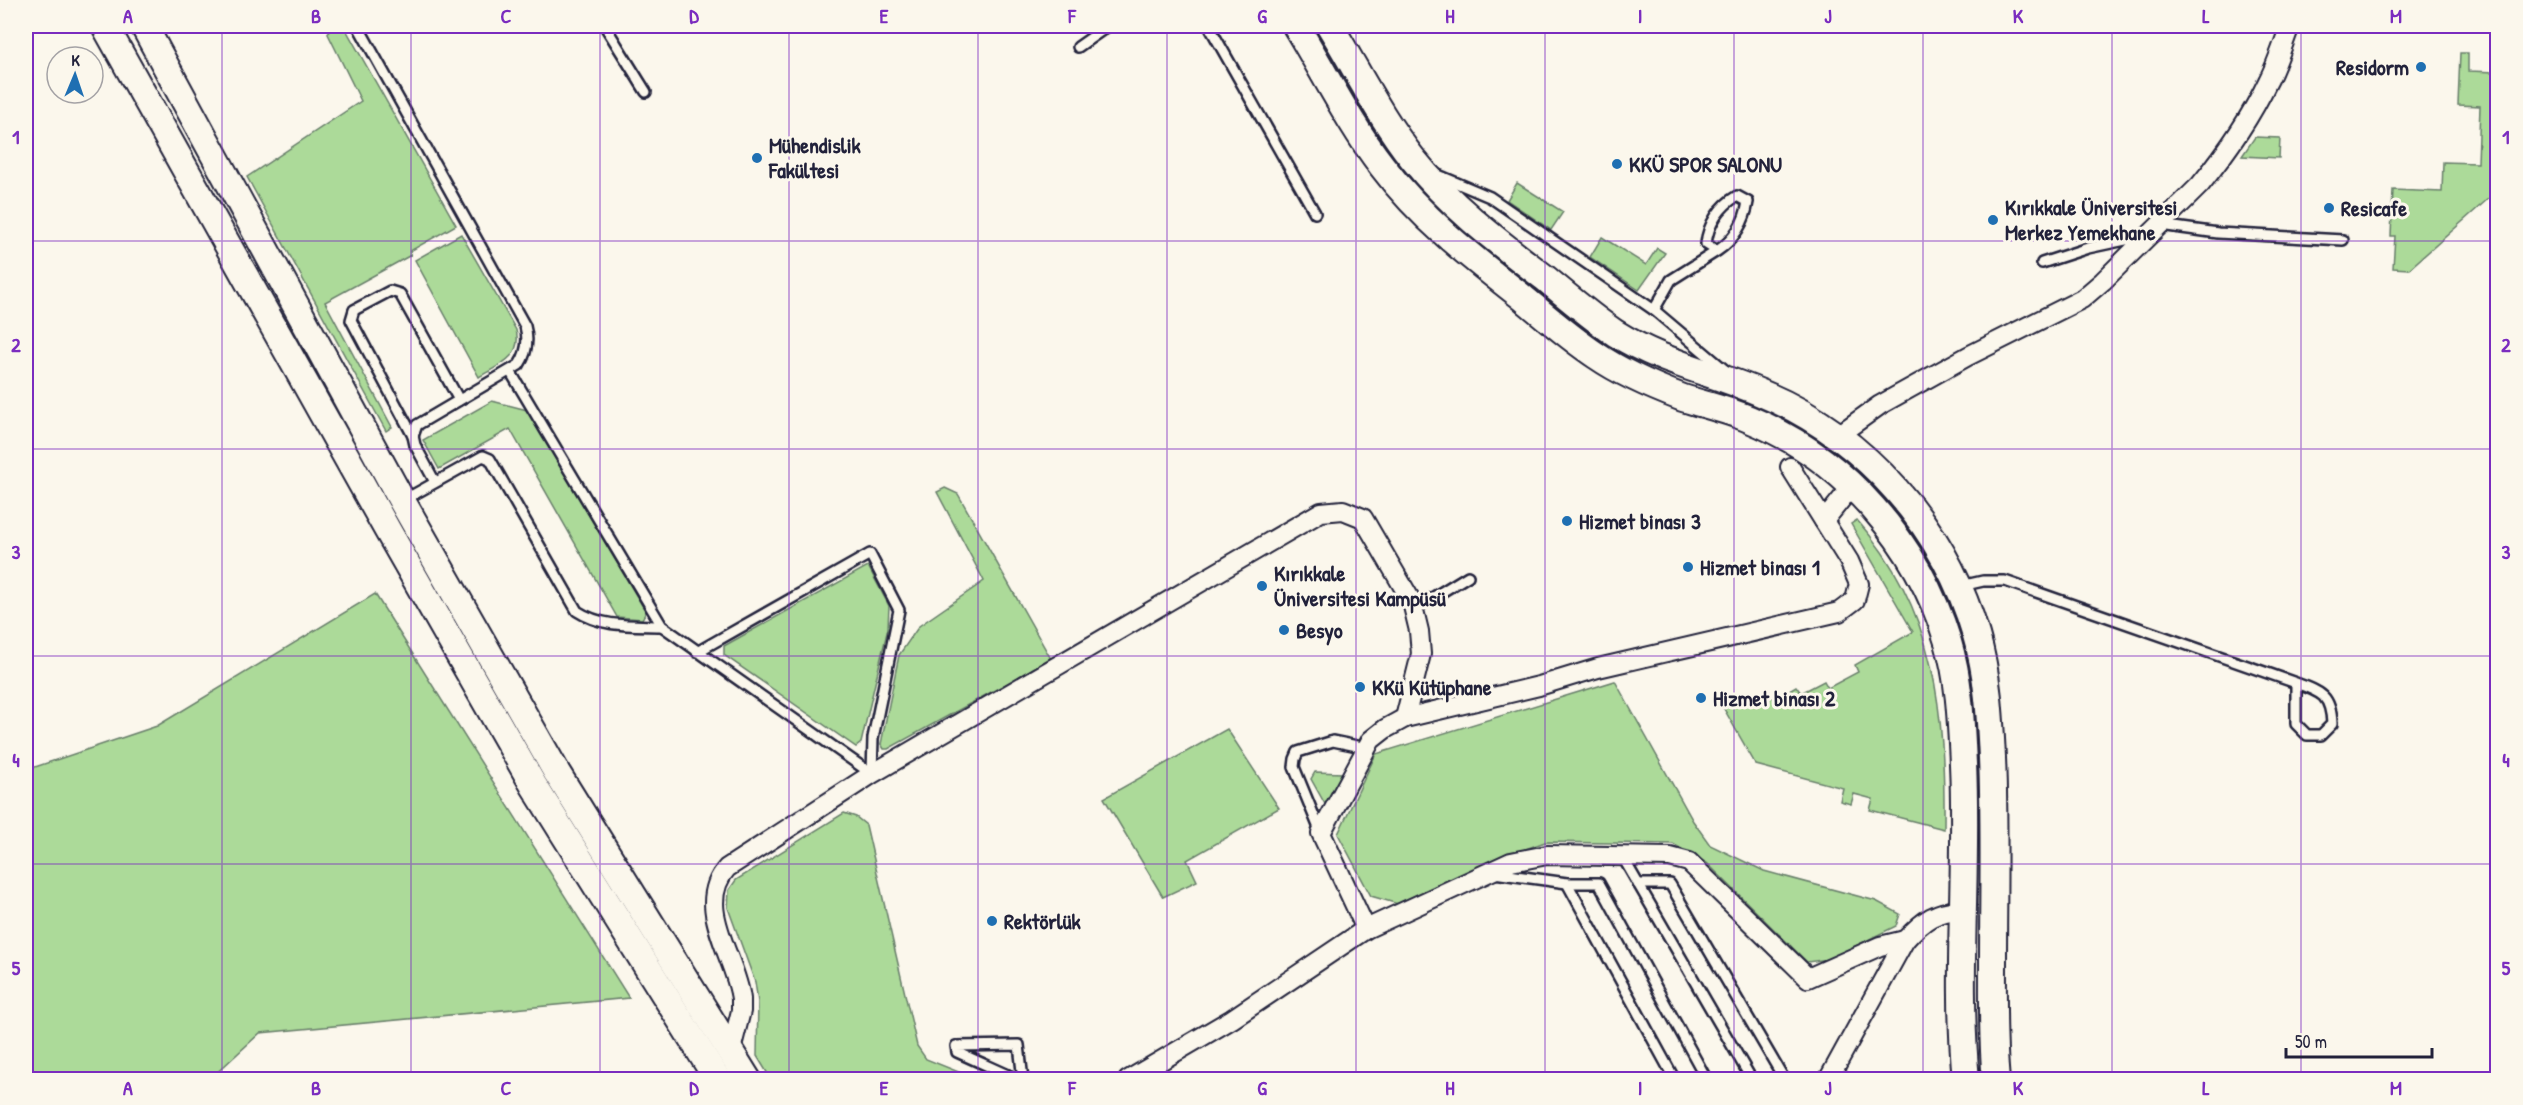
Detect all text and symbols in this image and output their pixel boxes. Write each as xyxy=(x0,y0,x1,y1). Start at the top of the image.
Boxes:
text: A xyxy=(123,2,133,29)
text: B xyxy=(311,2,321,29)
text: C xyxy=(501,2,512,29)
text: D xyxy=(689,2,699,29)
text: E xyxy=(880,2,889,29)
text: F xyxy=(1067,2,1077,29)
text: G xyxy=(1257,2,1267,29)
text: H xyxy=(1445,2,1455,29)
text: I xyxy=(1638,2,1642,29)
text: J xyxy=(1824,2,1832,29)
text: K xyxy=(2013,2,2024,29)
text: L xyxy=(2202,2,2210,29)
text: M xyxy=(2390,2,2402,29)
north arrow xyxy=(45,45,105,105)
text: K xyxy=(71,49,81,71)
place label: Residorm xyxy=(2336,52,2409,82)
marker: Residorm xyxy=(2414,60,2428,74)
text: 1 xyxy=(12,123,20,150)
text: 1 xyxy=(2502,123,2510,150)
place label: Mühendislik Fakültesi xyxy=(768,130,862,185)
place label: KKÜ SPOR SALONU xyxy=(1629,149,1782,179)
marker: Mühendislik Fakültesi xyxy=(750,151,764,165)
marker: KKÜ SPOR SALONU xyxy=(1610,157,1624,171)
place label: Kırıkkale Üniversitesi Merkez Yemekhane xyxy=(2005,192,2178,247)
place label: Resicafe xyxy=(2341,193,2407,223)
marker: Resicafe xyxy=(2322,201,2336,215)
marker: Kırıkkale Üniversitesi Merkez Yemekhane xyxy=(1986,213,2000,227)
text: 2 xyxy=(11,331,21,358)
text: 2 xyxy=(2501,331,2511,358)
place label: Hizmet binası 3 xyxy=(1579,506,1701,536)
marker: Hizmet binası 3 xyxy=(1560,514,1574,528)
text: 3 xyxy=(12,538,21,565)
text: 3 xyxy=(2502,538,2511,565)
place label: Hizmet binası 1 xyxy=(1700,552,1820,582)
place label: Kırıkkale Üniversitesi Kampüsü xyxy=(1274,558,1446,614)
marker: Hizmet binası 1 xyxy=(1681,560,1695,574)
marker: Kırıkkale Üniversitesi Kampüsü xyxy=(1255,579,1269,593)
place label: Besyo xyxy=(1296,615,1343,646)
marker: Besyo xyxy=(1277,623,1291,637)
place label: KKü Kütüphane xyxy=(1372,672,1492,703)
marker: KKü Kütüphane xyxy=(1353,680,1367,694)
place label: Hizmet binası 2 xyxy=(1713,683,1836,713)
marker: Hizmet binası 2 xyxy=(1694,691,1708,705)
text: 4 xyxy=(12,746,20,773)
text: 4 xyxy=(2502,746,2510,773)
place label: Rektörlük xyxy=(1004,906,1081,936)
marker: Rektörlük xyxy=(985,914,999,928)
text: 5 xyxy=(12,954,21,981)
text: 5 xyxy=(2502,954,2511,981)
scale bar xyxy=(2286,1021,2432,1059)
text: 50 m xyxy=(2295,1029,2327,1054)
text: A xyxy=(123,1074,133,1101)
text: B xyxy=(311,1074,321,1101)
text: C xyxy=(501,1074,512,1101)
text: D xyxy=(689,1074,699,1101)
text: E xyxy=(880,1074,889,1101)
text: F xyxy=(1067,1074,1077,1101)
text: G xyxy=(1257,1074,1267,1101)
text: H xyxy=(1445,1074,1455,1101)
text: I xyxy=(1638,1074,1642,1101)
text: J xyxy=(1824,1074,1832,1101)
text: K xyxy=(2013,1074,2024,1101)
text: L xyxy=(2202,1074,2210,1101)
text: M xyxy=(2390,1074,2402,1101)

